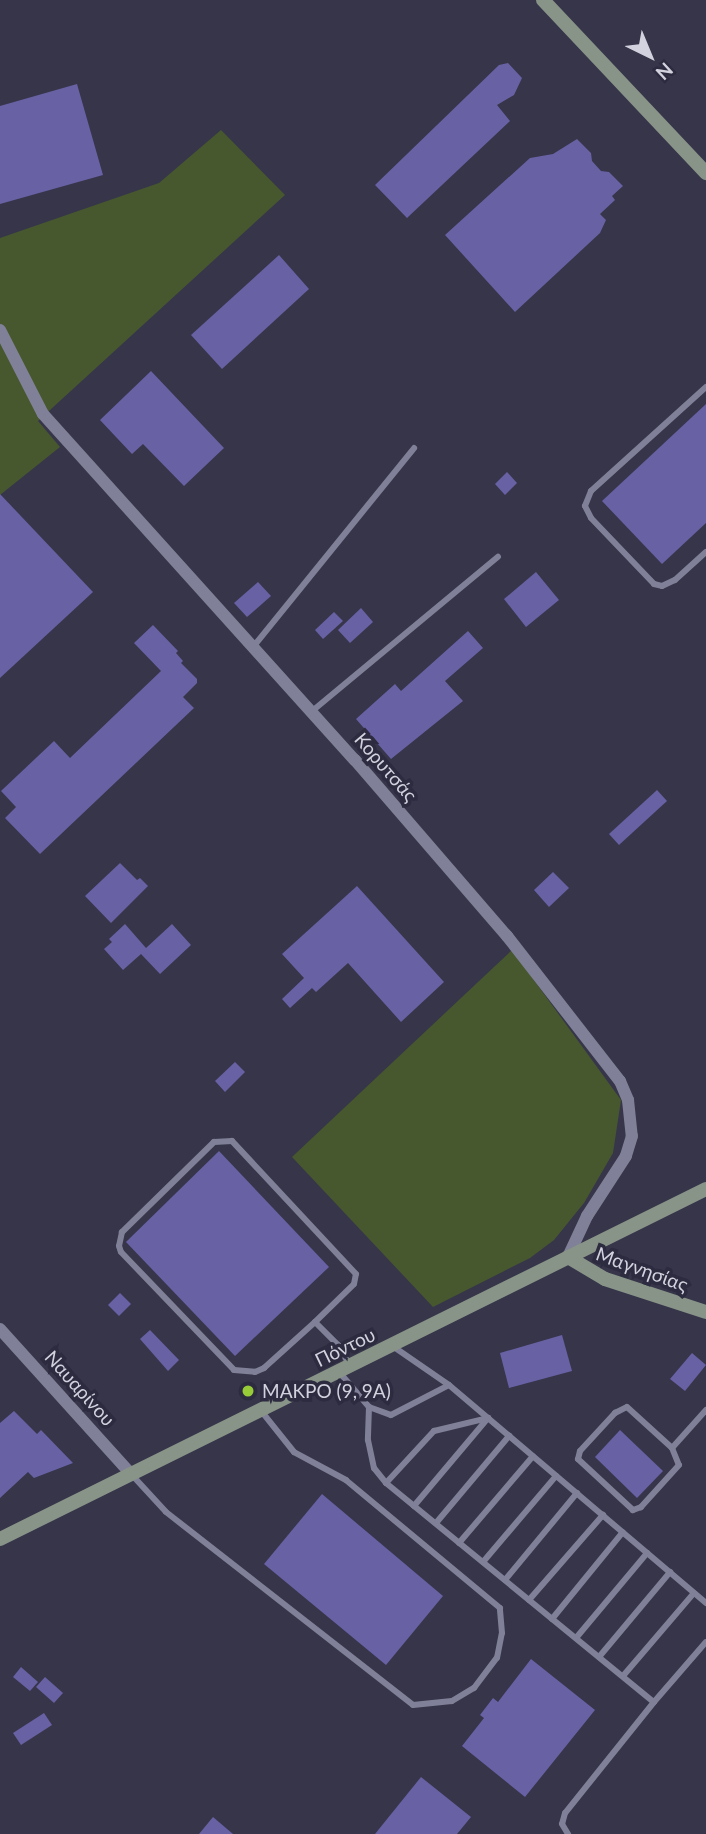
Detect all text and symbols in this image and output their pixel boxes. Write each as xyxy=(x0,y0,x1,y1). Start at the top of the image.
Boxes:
north arrow xyxy=(615,21,685,91)
text: N xyxy=(651,58,678,85)
street label: Κορυτσάς xyxy=(350,728,422,806)
street label: Μαγνησίας xyxy=(593,1242,691,1296)
street label: Πόντου xyxy=(311,1323,379,1371)
street label: Ναυαρίνου xyxy=(40,1346,120,1430)
place label: ΜΑΚΡΟ (9, 9Α) xyxy=(262,1380,391,1402)
marker: ΜΑΚΡΟ (9, 9Α) xyxy=(240,1383,256,1399)

